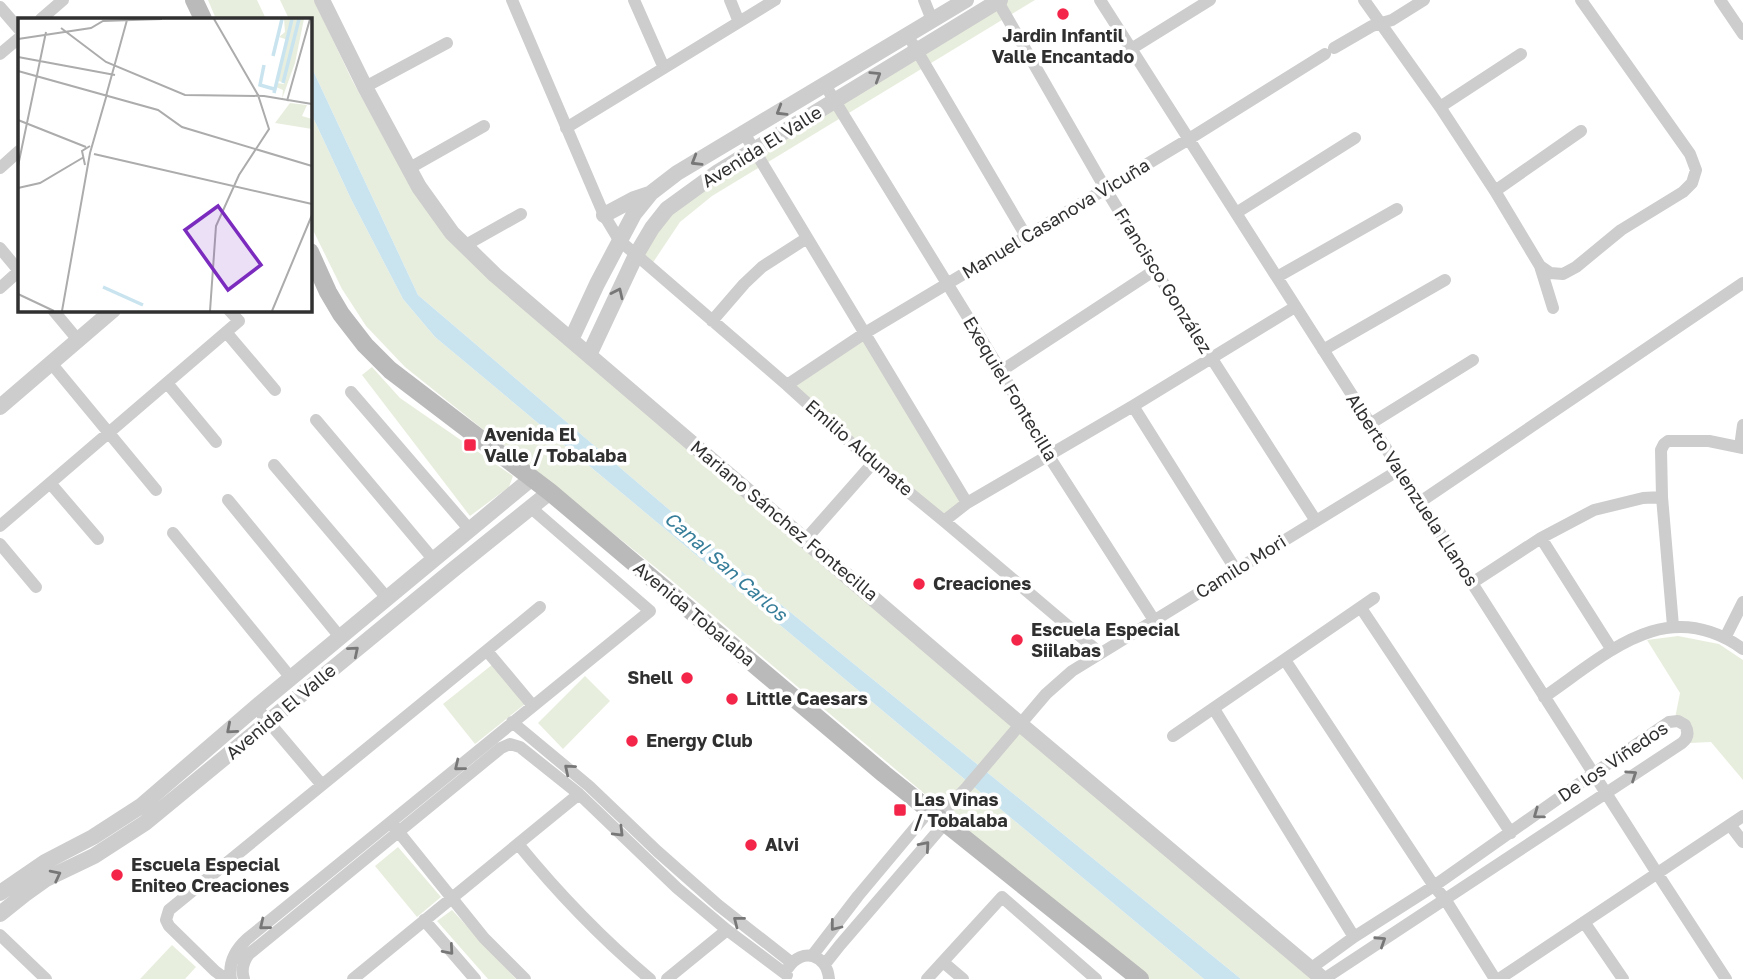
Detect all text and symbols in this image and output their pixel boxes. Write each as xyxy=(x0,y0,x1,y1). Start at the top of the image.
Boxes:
marker: Jardin Infantil Valle Encantado xyxy=(1055,6,1071,22)
inset map xyxy=(18,18,312,312)
place label: Jardin Infantil Valle Encantado xyxy=(992,24,1134,67)
one-way arrow xyxy=(868,72,881,85)
street label: Avenida El Valle xyxy=(698,101,825,192)
one-way arrow xyxy=(776,103,789,116)
one-way arrow xyxy=(691,153,704,166)
street label: Manuel Casanova Vicuña xyxy=(958,153,1153,283)
street label: Francisco González xyxy=(1110,204,1217,357)
one-way arrow xyxy=(610,288,624,300)
street label: Exequiel Fontecilla xyxy=(959,312,1063,465)
street label: Alberto Valenzuela Llanos xyxy=(1342,389,1483,590)
street label: Emilio Aldunate xyxy=(801,394,918,500)
place label: Avenida El Valle / Tobalaba xyxy=(484,423,627,466)
street label: Mariano Sánchez Fontecilla xyxy=(686,435,883,605)
marker: Avenida El Valle / Tobalaba xyxy=(462,437,478,453)
water label: Canal San Carlos xyxy=(660,506,793,626)
street label: Camilo Mori xyxy=(1191,530,1290,603)
street label: Avenida Tobalaba xyxy=(630,556,760,670)
place label: Creaciones xyxy=(933,572,1031,594)
marker: Creaciones xyxy=(911,576,927,592)
place label: Escuela Especial Siilabas xyxy=(1031,618,1180,661)
marker: Escuela Especial Siilabas xyxy=(1009,632,1025,648)
one-way arrow xyxy=(346,647,359,659)
street label: Avenida El Valle xyxy=(221,659,340,764)
place label: Shell xyxy=(627,666,673,688)
marker: Shell xyxy=(679,670,695,686)
place label: Little Caesars xyxy=(746,687,868,709)
marker: Little Caesars xyxy=(724,691,740,707)
street label: De los Viñedos xyxy=(1553,716,1672,806)
one-way arrow xyxy=(226,721,239,733)
place label: Energy Club xyxy=(646,729,752,751)
marker: Energy Club xyxy=(624,733,640,749)
one-way arrow xyxy=(455,757,467,770)
one-way arrow xyxy=(564,764,576,777)
one-way arrow xyxy=(1624,771,1637,784)
place label: Las Vinas / Tobalaba xyxy=(914,788,1008,831)
marker: Las Vinas / Tobalaba xyxy=(892,802,908,818)
one-way arrow xyxy=(1533,805,1546,818)
one-way arrow xyxy=(611,824,624,837)
place label: Alvi xyxy=(765,833,799,855)
marker: Alvi xyxy=(743,837,759,853)
one-way arrow xyxy=(917,841,929,854)
place label: Escuela Especial Eniteo Creaciones xyxy=(131,853,289,896)
marker: Escuela Especial Eniteo Creaciones xyxy=(109,867,125,883)
one-way arrow xyxy=(48,870,61,884)
one-way arrow xyxy=(733,916,746,929)
one-way arrow xyxy=(260,917,273,929)
one-way arrow xyxy=(831,918,844,931)
one-way arrow xyxy=(1373,937,1386,950)
one-way arrow xyxy=(441,942,453,955)

